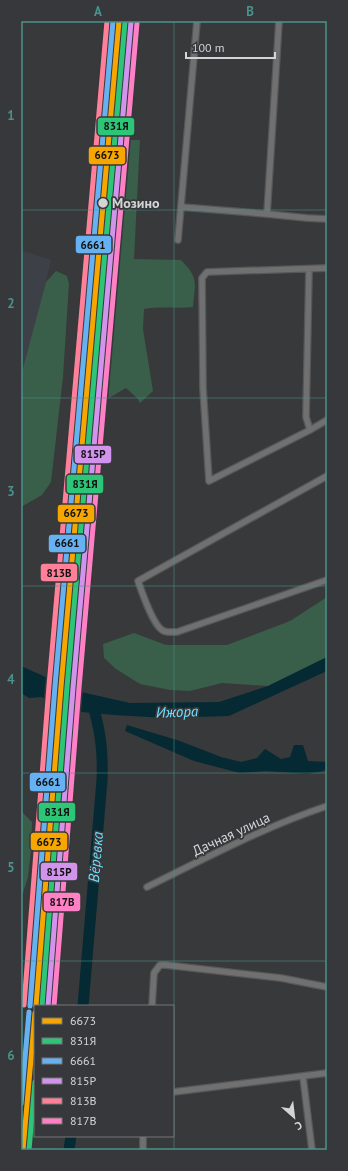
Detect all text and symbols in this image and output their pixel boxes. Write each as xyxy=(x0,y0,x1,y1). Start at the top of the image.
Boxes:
text: A xyxy=(94,3,102,20)
text: B xyxy=(246,3,254,20)
scale bar xyxy=(186,34,275,60)
text: 100 m xyxy=(192,40,225,55)
text: 1 xyxy=(7,107,15,124)
line badge: 831Я xyxy=(97,117,135,136)
text: 831Я xyxy=(103,119,129,133)
line badge: 6673 xyxy=(88,146,126,165)
text: 6673 xyxy=(95,148,119,162)
place label: Мозино xyxy=(112,194,160,212)
marker: Мозино xyxy=(96,196,110,210)
line badge: 6661 xyxy=(75,235,112,254)
text: 6661 xyxy=(81,238,105,252)
text: 2 xyxy=(7,295,15,312)
line badge: 815Р xyxy=(74,445,112,464)
text: 815Р xyxy=(80,447,106,461)
line badge: 831Я xyxy=(66,474,104,494)
text: 831Я xyxy=(72,477,98,491)
text: 3 xyxy=(7,483,15,500)
line badge: 6673 xyxy=(57,504,95,523)
text: 6673 xyxy=(64,506,88,520)
line badge: 6661 xyxy=(48,534,86,553)
text: 6661 xyxy=(55,536,79,550)
line badge: 813В xyxy=(40,563,78,582)
text: 813В xyxy=(46,566,72,580)
text: 4 xyxy=(7,671,15,688)
water label: Ижора xyxy=(155,701,199,722)
line badge: 6661 xyxy=(29,772,66,792)
text: 6661 xyxy=(36,775,60,789)
line badge: 831Я xyxy=(38,802,76,822)
text: 831Я xyxy=(44,805,70,819)
street label: Дачная улица xyxy=(189,808,273,860)
water label: Вёревка xyxy=(84,830,107,883)
line badge: 6673 xyxy=(30,832,68,851)
text: 6673 xyxy=(37,835,61,849)
text: 5 xyxy=(7,859,15,876)
line badge: 815Р xyxy=(40,862,78,881)
text: 815Р xyxy=(46,865,72,879)
line badge: 817В xyxy=(43,892,81,912)
text: 817В xyxy=(49,895,75,909)
legend xyxy=(34,1005,174,1137)
text: 6673 xyxy=(70,1013,96,1028)
text: 831Я xyxy=(70,1033,96,1048)
text: 6 xyxy=(7,1047,15,1064)
text: 6661 xyxy=(70,1053,96,1068)
text: 815Р xyxy=(70,1073,97,1088)
text: 813В xyxy=(70,1093,97,1108)
north arrow xyxy=(274,1097,314,1137)
text: 817В xyxy=(70,1113,97,1128)
text: С xyxy=(293,1118,305,1133)

